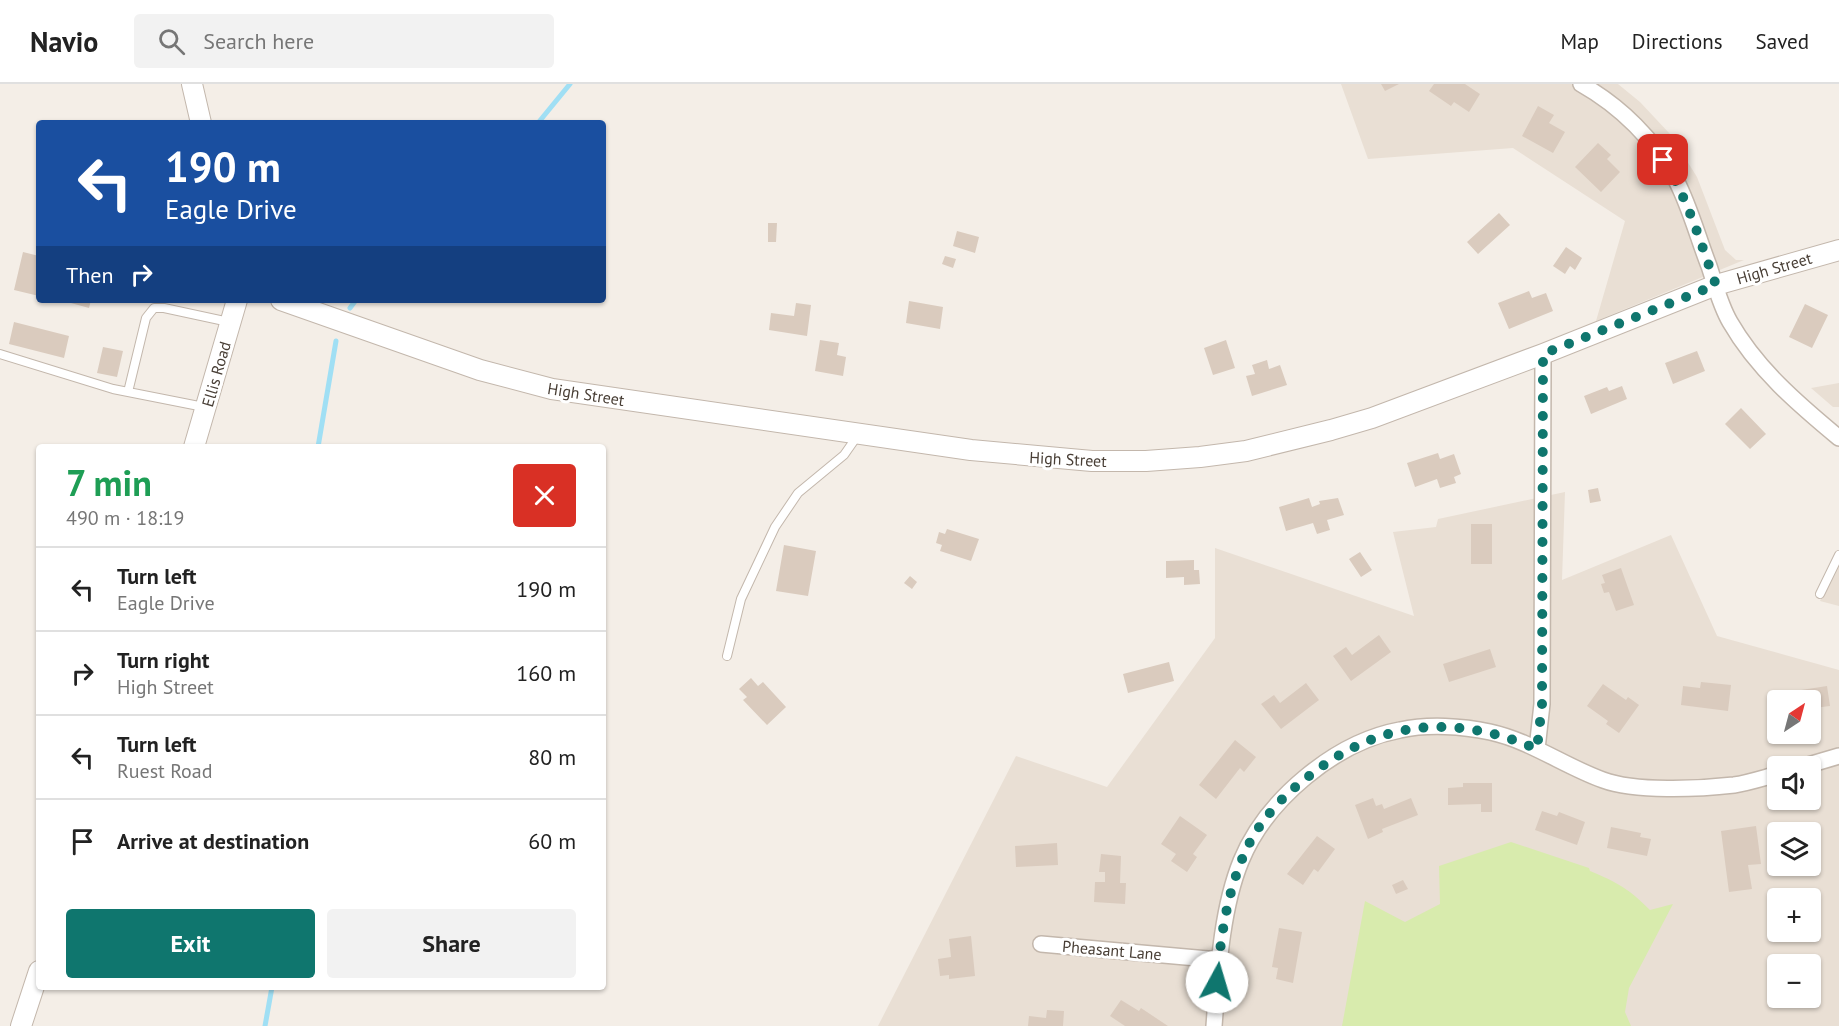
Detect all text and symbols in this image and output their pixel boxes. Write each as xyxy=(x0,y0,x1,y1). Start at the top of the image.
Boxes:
search box xyxy=(134,14,554,68)
text: Navio xyxy=(30,23,98,60)
icon: search xyxy=(155,25,188,58)
text: Search here xyxy=(203,27,314,55)
text: Map xyxy=(1560,28,1599,55)
text: Directions xyxy=(1632,28,1723,55)
text: Saved xyxy=(1756,28,1809,55)
pin xyxy=(1637,134,1688,185)
text: 190 m xyxy=(165,139,281,194)
icon: arrive xyxy=(1646,143,1679,176)
icon: left xyxy=(66,144,144,222)
text: Eagle Drive xyxy=(165,192,297,226)
street label: High Street xyxy=(1734,248,1815,288)
icon: right xyxy=(125,258,158,291)
text: Then xyxy=(66,261,113,289)
street label: Ellis Road xyxy=(197,339,235,409)
street label: High Street xyxy=(546,378,626,410)
street label: High Street xyxy=(1029,447,1108,471)
text: 7 min xyxy=(66,459,152,506)
button: close xyxy=(513,464,576,527)
text: 490 m · 18:19 xyxy=(66,505,184,531)
text: Turn left xyxy=(117,562,197,590)
icon: left xyxy=(66,573,99,606)
text: 190 m xyxy=(516,575,576,603)
text: Eagle Drive xyxy=(117,590,215,616)
text: Turn right xyxy=(117,646,209,674)
icon: right xyxy=(66,657,99,690)
text: 160 m xyxy=(516,659,576,687)
text: High Street xyxy=(117,674,214,700)
north arrow xyxy=(1767,690,1821,744)
map controls xyxy=(1767,690,1821,1008)
text: Turn left xyxy=(117,730,197,758)
icon: left xyxy=(66,741,99,774)
text: 80 m xyxy=(528,743,576,771)
button: sound xyxy=(1767,756,1821,810)
text: Ruest Road xyxy=(117,758,213,784)
button: layers xyxy=(1767,822,1821,876)
icon: arrive xyxy=(66,825,99,858)
text: Arrive at destination xyxy=(117,827,309,855)
text: 60 m xyxy=(528,827,576,855)
button: + xyxy=(1767,888,1821,942)
button: Exit xyxy=(66,909,315,978)
button: Share xyxy=(327,909,576,978)
street label: Pheasant Lane xyxy=(1061,936,1163,964)
position arrow xyxy=(1185,950,1249,1014)
button: − xyxy=(1767,954,1821,1008)

